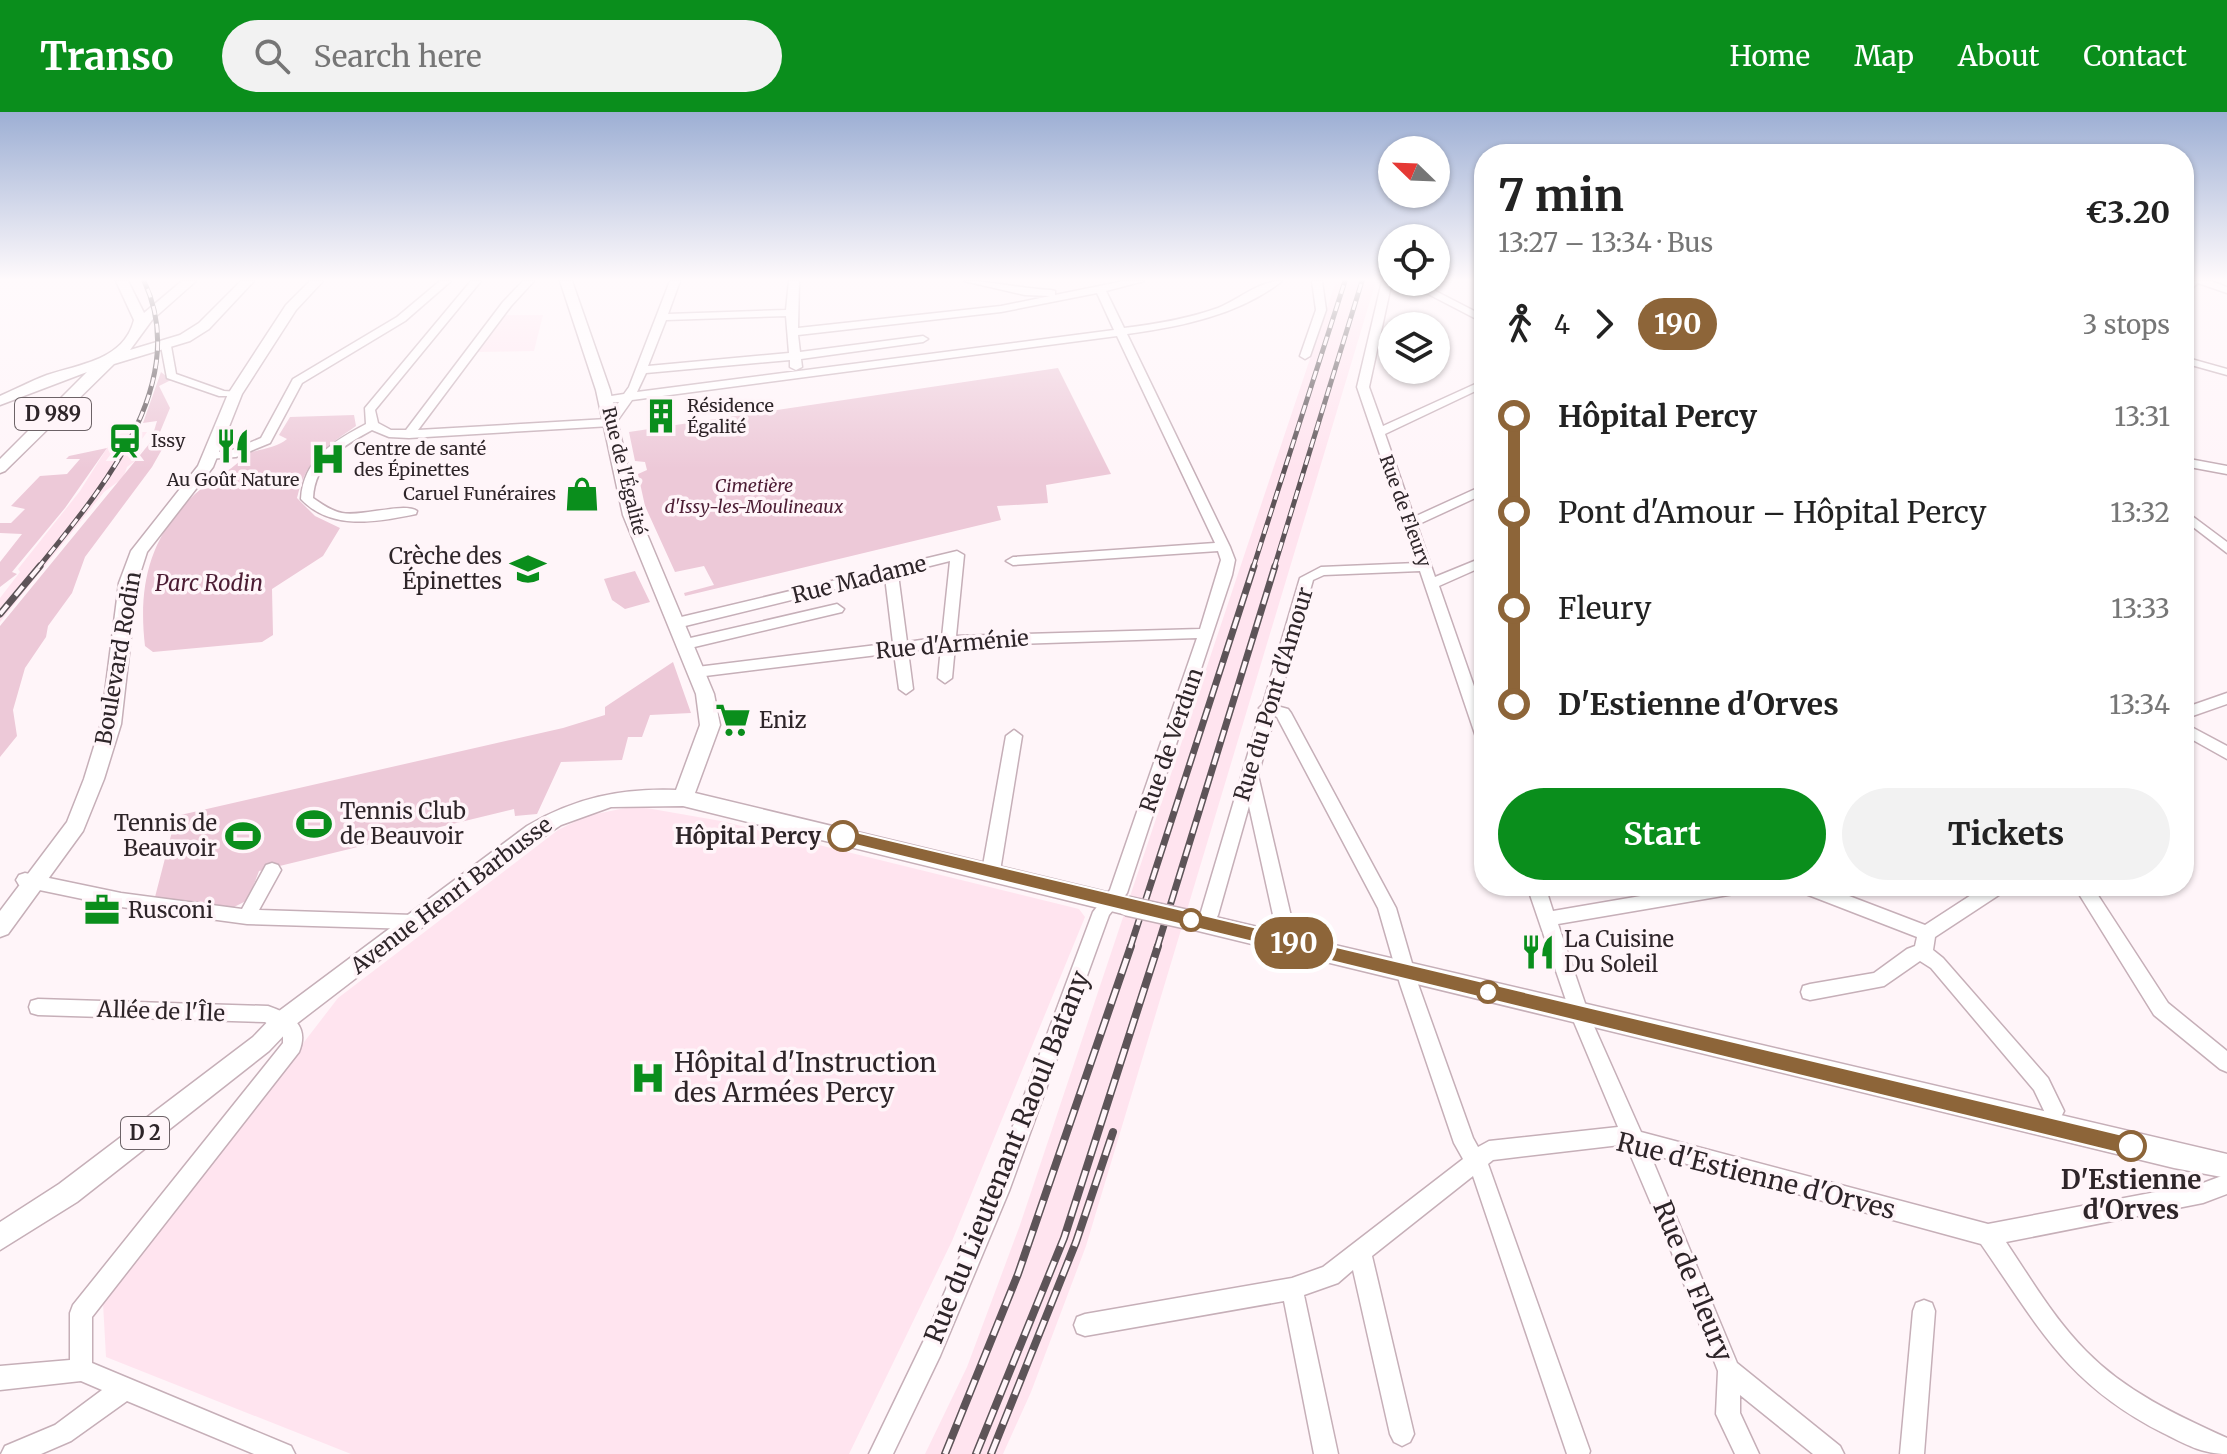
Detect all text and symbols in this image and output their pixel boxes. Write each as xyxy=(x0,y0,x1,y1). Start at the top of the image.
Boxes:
search box xyxy=(222,20,782,92)
text: Transo xyxy=(40,33,174,80)
icon: search xyxy=(250,34,294,78)
text: Search here xyxy=(314,37,482,75)
text: Home xyxy=(1729,38,1810,74)
text: Map xyxy=(1854,38,1914,74)
text: About xyxy=(1958,38,2039,74)
text: Contact xyxy=(2083,38,2187,74)
north arrow xyxy=(1378,136,1450,208)
map controls xyxy=(1378,136,1450,384)
text: 7 min xyxy=(1498,168,1624,223)
text: €3.20 xyxy=(2085,193,2170,231)
button: locate xyxy=(1378,224,1450,296)
text: 13:27 – 13:34 · Bus xyxy=(1498,226,1713,259)
icon: walk xyxy=(1498,302,1542,346)
icon: forward xyxy=(1582,302,1626,346)
text: 190 xyxy=(1654,306,1701,342)
text: 4 xyxy=(1554,308,1570,341)
text: 3 stops xyxy=(2083,308,2170,341)
button: layers xyxy=(1378,312,1450,384)
place label: Résidence Égalité xyxy=(687,394,774,438)
building icon: Résidence Égalité xyxy=(642,397,680,435)
text: Hôpital Percy xyxy=(1558,397,1757,435)
road number: D 989 xyxy=(15,398,91,430)
text: 13:31 xyxy=(2114,400,2170,433)
street label: Rue de l'Égalité xyxy=(597,404,652,537)
station icon: Issy xyxy=(106,422,144,460)
restaurant icon: Au Goût Nature xyxy=(214,427,252,465)
place label: Issy xyxy=(151,429,186,452)
place label: Centre de santé des Épinettes xyxy=(354,437,486,481)
hospital icon: Centre de santé des Épinettes xyxy=(309,440,347,478)
street label: Rue de Fleury xyxy=(1375,452,1437,571)
place label: Au Goût Nature xyxy=(166,468,299,491)
park label: Cimetière d'Issy-les-Moulineaux xyxy=(665,474,844,518)
shop icon: Caruel Funéraires xyxy=(563,475,601,513)
place label: Caruel Funéraires xyxy=(403,482,556,505)
text: Pont d'Amour – Hôpital Percy xyxy=(1558,493,1986,531)
text: 13:32 xyxy=(2110,496,2170,529)
place label: Crèche des Épinettes xyxy=(389,542,502,595)
street label: Rue Madame xyxy=(789,549,929,609)
school or university icon: Crèche des Épinettes xyxy=(509,550,547,588)
street label: Boulevard Rodin xyxy=(89,569,147,747)
park label: Parc Rodin xyxy=(155,569,263,597)
street label: Rue du Pont d'Amour xyxy=(1227,584,1319,804)
text: Fleury xyxy=(1558,589,1651,627)
text: 13:33 xyxy=(2111,592,2170,625)
street label: Rue d'Arménie xyxy=(874,623,1030,665)
street label: Rue de Verdun xyxy=(1133,664,1209,816)
text: D'Estienne d'Orves xyxy=(1558,685,1839,723)
text: 13:34 xyxy=(2109,688,2170,721)
supermarket icon: Eniz xyxy=(714,701,752,739)
place label: Eniz xyxy=(759,706,807,734)
button: Start xyxy=(1498,788,1826,880)
button: Tickets xyxy=(1842,788,2170,880)
place label: Tennis Club de Beauvoir xyxy=(340,797,466,850)
sports icon: Tennis Club de Beauvoir xyxy=(295,805,333,843)
place label: Tennis de Beauvoir xyxy=(114,809,217,862)
street label: Avenue Henri Barbusse xyxy=(344,810,557,980)
sports icon: Tennis de Beauvoir xyxy=(224,817,262,855)
marker: Hôpital Percy xyxy=(828,821,858,851)
place label: Hôpital Percy xyxy=(675,822,822,850)
office icon: Rusconi xyxy=(83,891,121,929)
place label: Rusconi xyxy=(128,896,213,924)
unlabelled marker xyxy=(1180,909,1202,931)
line badge: 190 xyxy=(1248,917,1340,969)
text: 190 xyxy=(1270,925,1318,961)
place label: La Cuisine Du Soleil xyxy=(1564,925,1674,978)
restaurant icon: La Cuisine Du Soleil xyxy=(1519,933,1557,971)
street label: Rue du Lieutenant Raoul Batany xyxy=(917,965,1097,1348)
unlabelled marker xyxy=(1477,981,1499,1003)
street label: Allée de l'Île xyxy=(96,995,225,1027)
place label: Hôpital d'Instruction des Armées Percy xyxy=(674,1046,937,1109)
hospital icon: Hôpital d'Instruction des Armées Percy xyxy=(629,1059,667,1097)
road number: D 2 xyxy=(121,1117,169,1149)
street label: Rue d'Estienne d'Orves xyxy=(1613,1125,1899,1226)
marker: D'Estienne d'Orves xyxy=(2116,1131,2146,1161)
place label: D'Estienne d'Orves xyxy=(2061,1163,2201,1226)
street label: Rue de Fleury xyxy=(1646,1196,1741,1367)

